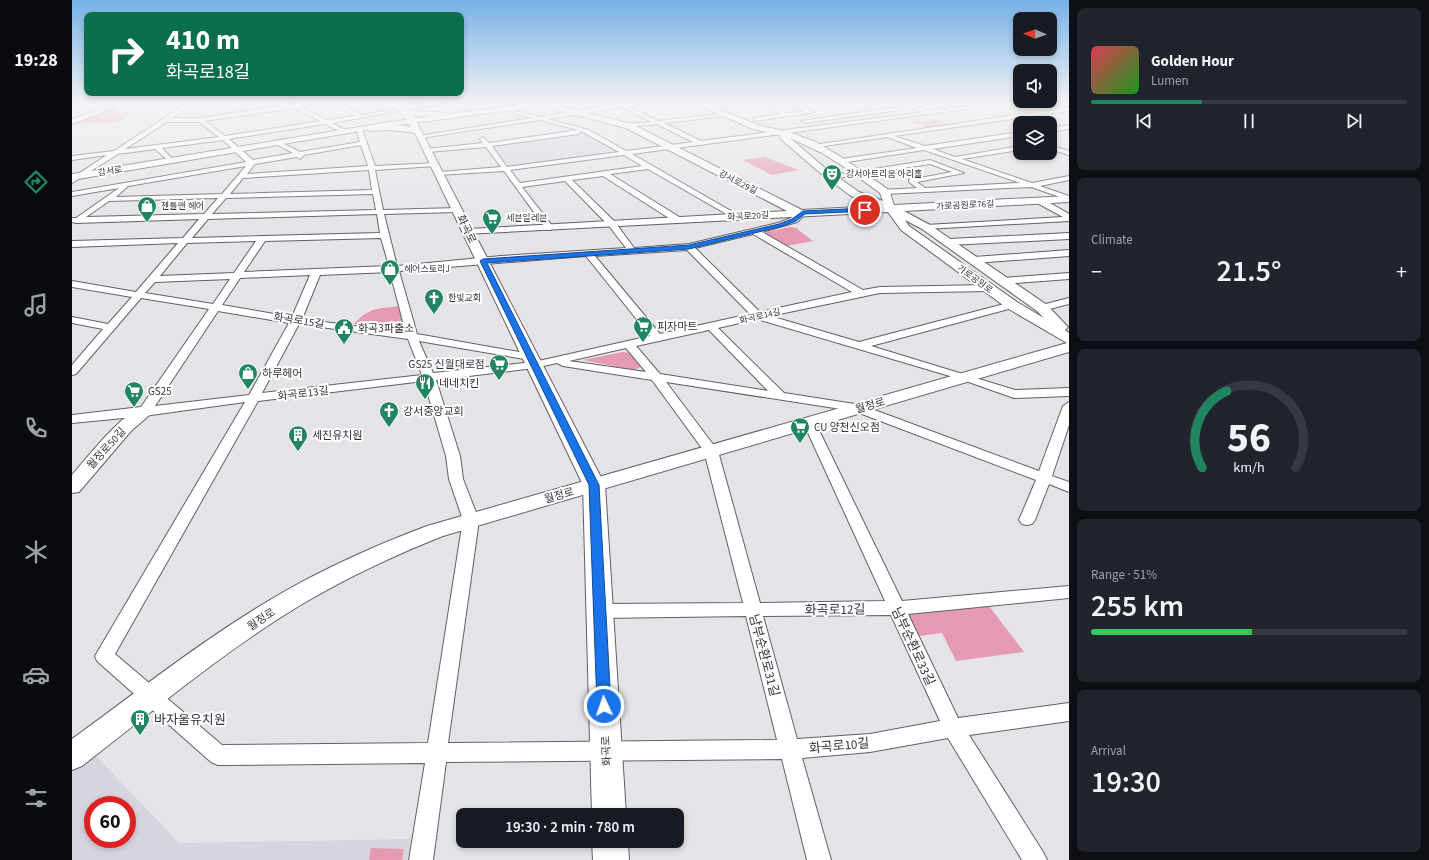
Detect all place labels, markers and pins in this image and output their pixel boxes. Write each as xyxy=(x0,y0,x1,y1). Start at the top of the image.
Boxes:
theatre icon: 강서아트리움 아리홀 xyxy=(821,163,843,191)
place label: 강서아트리움 아리홀 xyxy=(846,168,922,181)
pin xyxy=(848,193,882,227)
shop icon: 젠틀맨 헤어 xyxy=(136,195,158,223)
place label: 젠틀맨 헤어 xyxy=(161,200,204,213)
supermarket icon: 세븐일레븐 xyxy=(481,207,503,235)
place label: 세븐일레븐 xyxy=(506,212,547,225)
shop icon: 헤어스토리J xyxy=(379,258,401,286)
place label: 헤어스토리J xyxy=(404,263,450,276)
church icon: 한빛교회 xyxy=(423,287,445,315)
place label: 한빛교회 xyxy=(448,292,481,305)
supermarket icon: 피자마트 xyxy=(632,315,654,343)
public building icon: 화곡3파출소 xyxy=(333,317,355,345)
place label: 피자마트 xyxy=(657,319,697,334)
place label: 화곡3파출소 xyxy=(358,321,414,336)
supermarket icon: GS25 신월대로점 xyxy=(488,353,510,381)
place label: GS25 신월대로점 xyxy=(409,357,485,372)
shop icon: 하루헤어 xyxy=(237,362,259,390)
place label: 하루헤어 xyxy=(262,366,302,381)
restaurant icon: 네네치킨 xyxy=(414,372,436,400)
place label: 네네치킨 xyxy=(439,376,479,391)
supermarket icon: GS25 xyxy=(123,380,145,408)
place label: GS25 xyxy=(148,384,172,399)
church icon: 강서중앙교회 xyxy=(378,400,400,428)
place label: 강서중앙교회 xyxy=(403,404,464,419)
supermarket icon: CU 양천신오점 xyxy=(789,416,811,444)
place label: CU 양천신오점 xyxy=(814,420,880,435)
building icon: 세진유치원 xyxy=(287,424,309,452)
place label: 세진유치원 xyxy=(312,428,363,443)
building icon: 바자울유치원 xyxy=(129,708,151,736)
place label: 바자울유치원 xyxy=(154,711,226,729)

